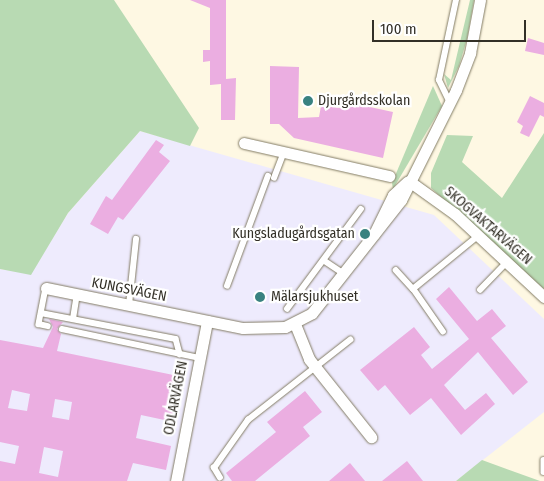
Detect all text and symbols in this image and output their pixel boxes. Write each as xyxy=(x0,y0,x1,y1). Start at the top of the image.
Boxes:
scale bar xyxy=(374,10,528,42)
text: 100 m xyxy=(380,20,417,38)
place label: Djurgårdsskolan xyxy=(318,93,410,109)
marker: Djurgårdsskolan xyxy=(302,95,314,107)
street label: SKOGVAKTARVÄGEN xyxy=(441,183,535,269)
place label: Kungsladugårdsgatan xyxy=(232,226,355,242)
marker: Kungsladugårdsgatan xyxy=(359,228,371,240)
street label: KUNGSVÄGEN xyxy=(90,275,168,305)
place label: Mälarsjukhuset xyxy=(271,289,358,305)
marker: Mälarsjukhuset xyxy=(253,290,267,304)
street label: ODLARVÄGEN xyxy=(161,359,191,437)

